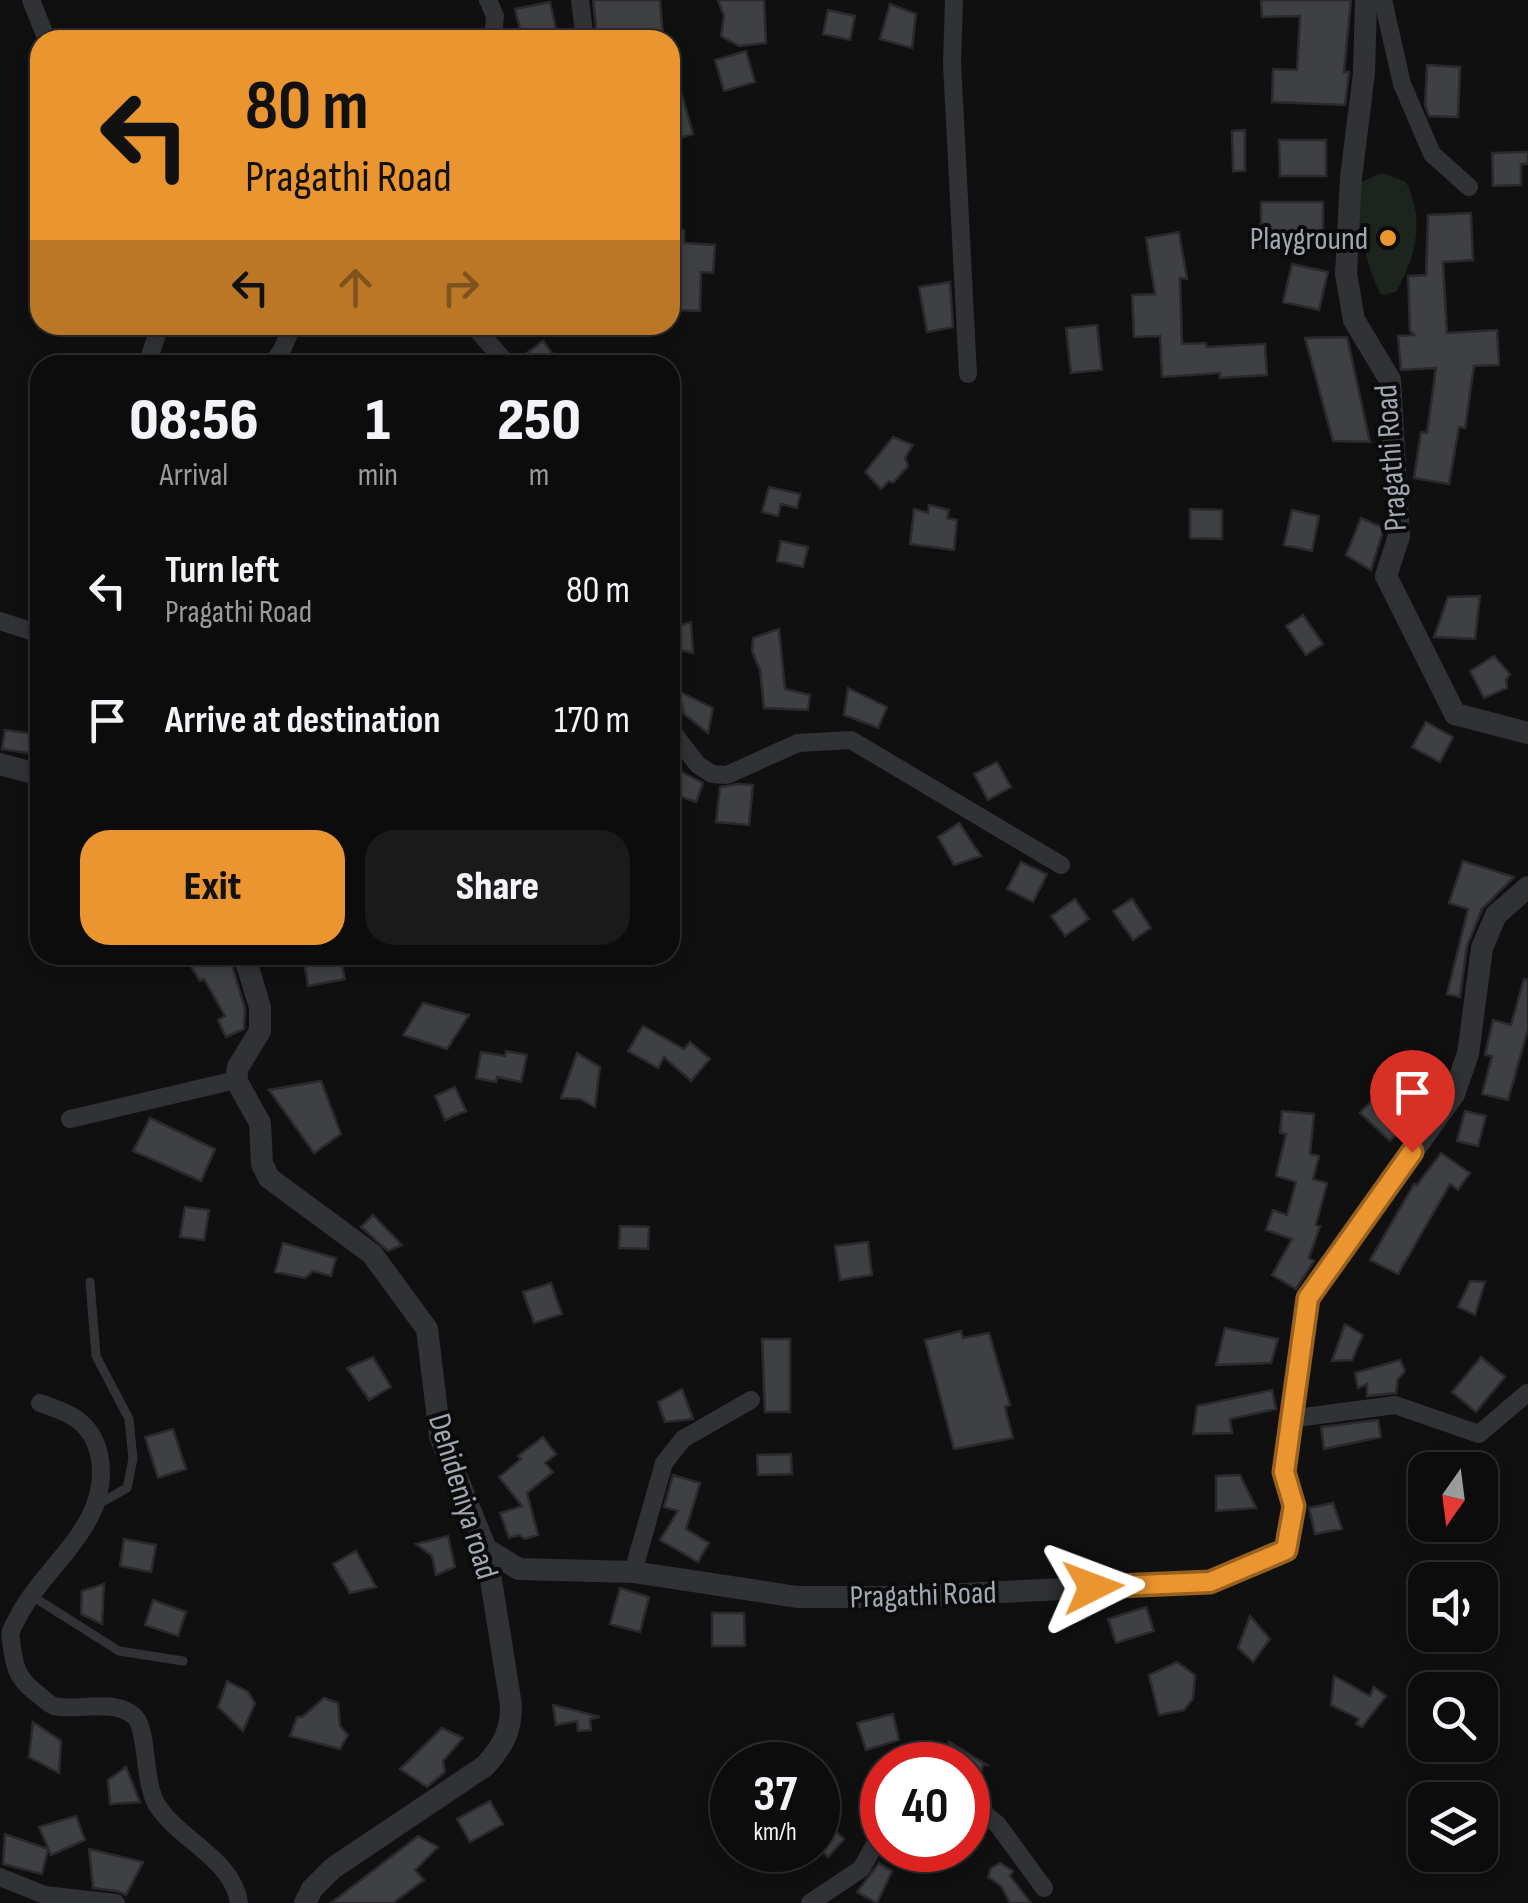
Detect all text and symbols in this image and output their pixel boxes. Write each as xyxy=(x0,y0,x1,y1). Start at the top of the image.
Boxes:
text: 80 m xyxy=(245,65,369,149)
icon: left xyxy=(80,70,210,200)
text: Pragathi Road xyxy=(245,150,452,205)
place label: Playground xyxy=(1250,220,1368,259)
marker: Playground xyxy=(1377,227,1399,249)
icon: left xyxy=(223,260,278,315)
icon: ahead xyxy=(328,260,383,315)
icon: right xyxy=(433,260,488,315)
street label: Pragathi Road xyxy=(1367,383,1416,533)
text: 08:56 xyxy=(129,385,259,457)
text: 1 xyxy=(366,385,390,457)
text: 250 xyxy=(497,385,581,457)
text: Arrival xyxy=(159,456,228,495)
text: min xyxy=(358,456,398,495)
text: m xyxy=(529,456,549,495)
text: Turn left xyxy=(165,548,279,593)
icon: left xyxy=(80,563,135,618)
text: 80 m xyxy=(566,568,630,613)
text: Pragathi Road xyxy=(165,593,312,632)
icon: arrive xyxy=(80,693,135,748)
text: Arrive at destination xyxy=(165,698,440,743)
text: 170 m xyxy=(554,698,630,743)
button: Exit xyxy=(80,830,345,945)
button: Share xyxy=(365,830,630,945)
pin xyxy=(1370,1050,1455,1153)
icon: arrive xyxy=(1385,1065,1440,1120)
street label: Dehideniya road xyxy=(419,1409,506,1584)
north arrow xyxy=(1408,1452,1498,1542)
map controls xyxy=(1408,1452,1498,1872)
position arrow xyxy=(1041,1535,1145,1639)
button: sound xyxy=(1408,1562,1498,1652)
street label: Pragathi Road xyxy=(849,1573,997,1618)
button: search xyxy=(1408,1672,1498,1762)
speed limit sign: 40 xyxy=(860,1742,990,1872)
text: 37 xyxy=(753,1765,797,1825)
button: layers xyxy=(1408,1782,1498,1872)
text: km/h xyxy=(753,1817,797,1848)

